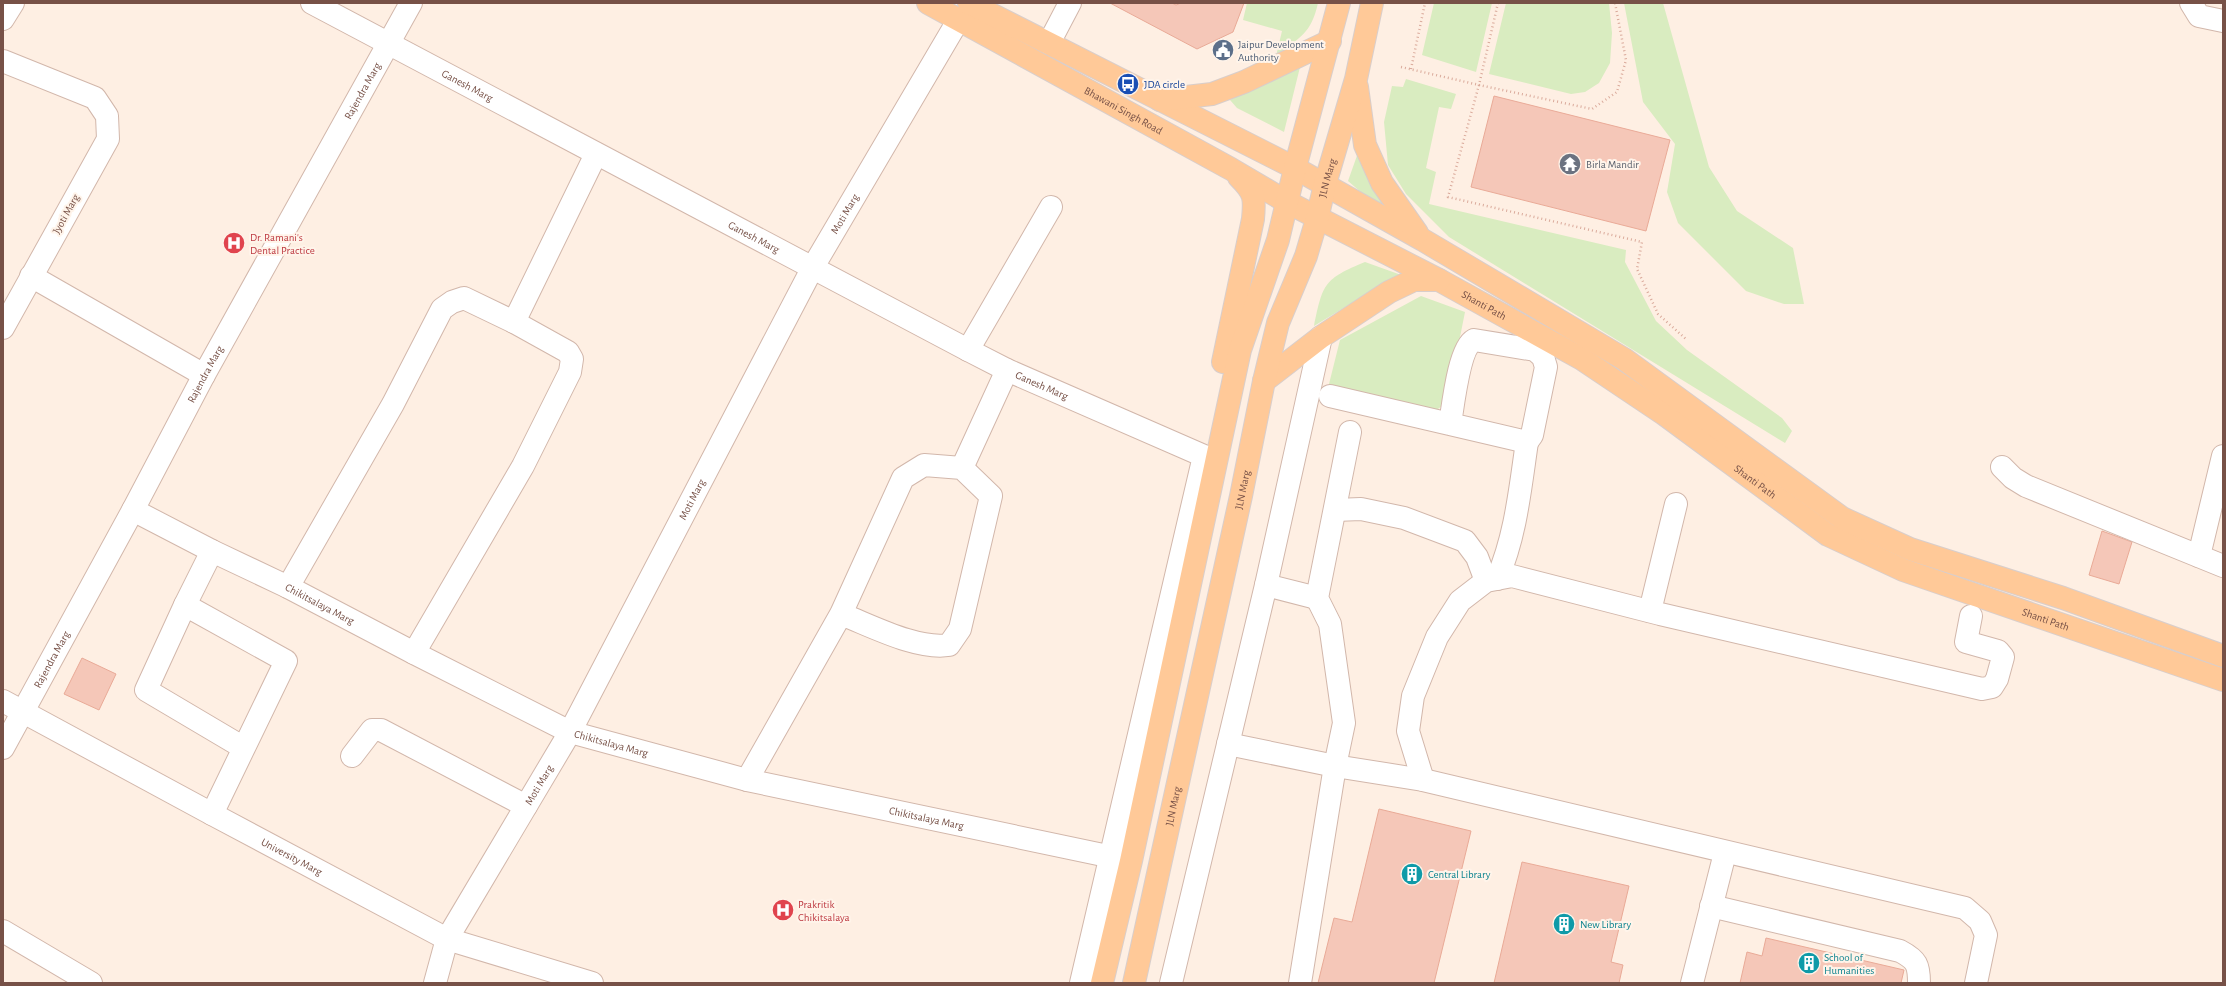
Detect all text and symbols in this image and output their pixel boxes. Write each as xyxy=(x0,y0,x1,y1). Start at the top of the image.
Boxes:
public building icon: Jaipur Development Authority xyxy=(1210,37,1236,63)
place label: Jaipur Development Authority xyxy=(1238,39,1324,63)
street label: Rajendra Marg xyxy=(342,60,383,121)
street label: Ganesh Marg xyxy=(440,67,496,104)
bus stop icon: JDA circle xyxy=(1115,71,1141,97)
place label: JDA circle xyxy=(1144,79,1185,90)
street label: Bhawani Singh Road xyxy=(1083,84,1165,136)
temple icon: Birla Mandir xyxy=(1557,151,1583,177)
street label: JLN Marg xyxy=(1317,157,1338,198)
place label: Birla Mandir xyxy=(1586,159,1639,170)
street label: Moti Marg xyxy=(828,191,861,236)
street label: Jyoti Marg xyxy=(51,192,82,236)
street label: Ganesh Marg xyxy=(726,219,782,255)
hospital icon: Dr. Ramani's Dental Practice xyxy=(221,230,247,256)
place label: Dr. Ramani's Dental Practice xyxy=(250,232,315,256)
street label: Shanti Path xyxy=(1460,288,1508,322)
street label: Rajendra Marg xyxy=(185,343,225,404)
street label: Ganesh Marg xyxy=(1014,369,1070,402)
street label: Shanti Path xyxy=(1732,462,1778,500)
street label: JLN Marg xyxy=(1233,469,1252,510)
street label: Moti Marg xyxy=(676,476,707,521)
street label: Chikitsalaya Marg xyxy=(284,581,357,626)
street label: Shanti Path xyxy=(2021,606,2071,632)
street label: Rajendra Marg xyxy=(31,628,72,690)
street label: Chikitsalaya Marg xyxy=(573,728,650,759)
street label: Moti Marg xyxy=(523,762,555,807)
street label: JLN Marg xyxy=(1163,785,1183,827)
street label: Chikitsalaya Marg xyxy=(888,805,965,831)
street label: University Marg xyxy=(259,836,325,877)
building icon: Central Library xyxy=(1399,861,1425,887)
place label: Central Library xyxy=(1428,869,1491,880)
hospital icon: Prakritik Chikitsalaya xyxy=(770,897,796,923)
place label: Prakritik Chikitsalaya xyxy=(798,899,850,923)
building icon: New Library xyxy=(1551,911,1577,937)
place label: New Library xyxy=(1580,919,1631,930)
building icon: School of Humanities xyxy=(1796,950,1822,976)
place label: School of Humanities xyxy=(1824,952,1874,976)

